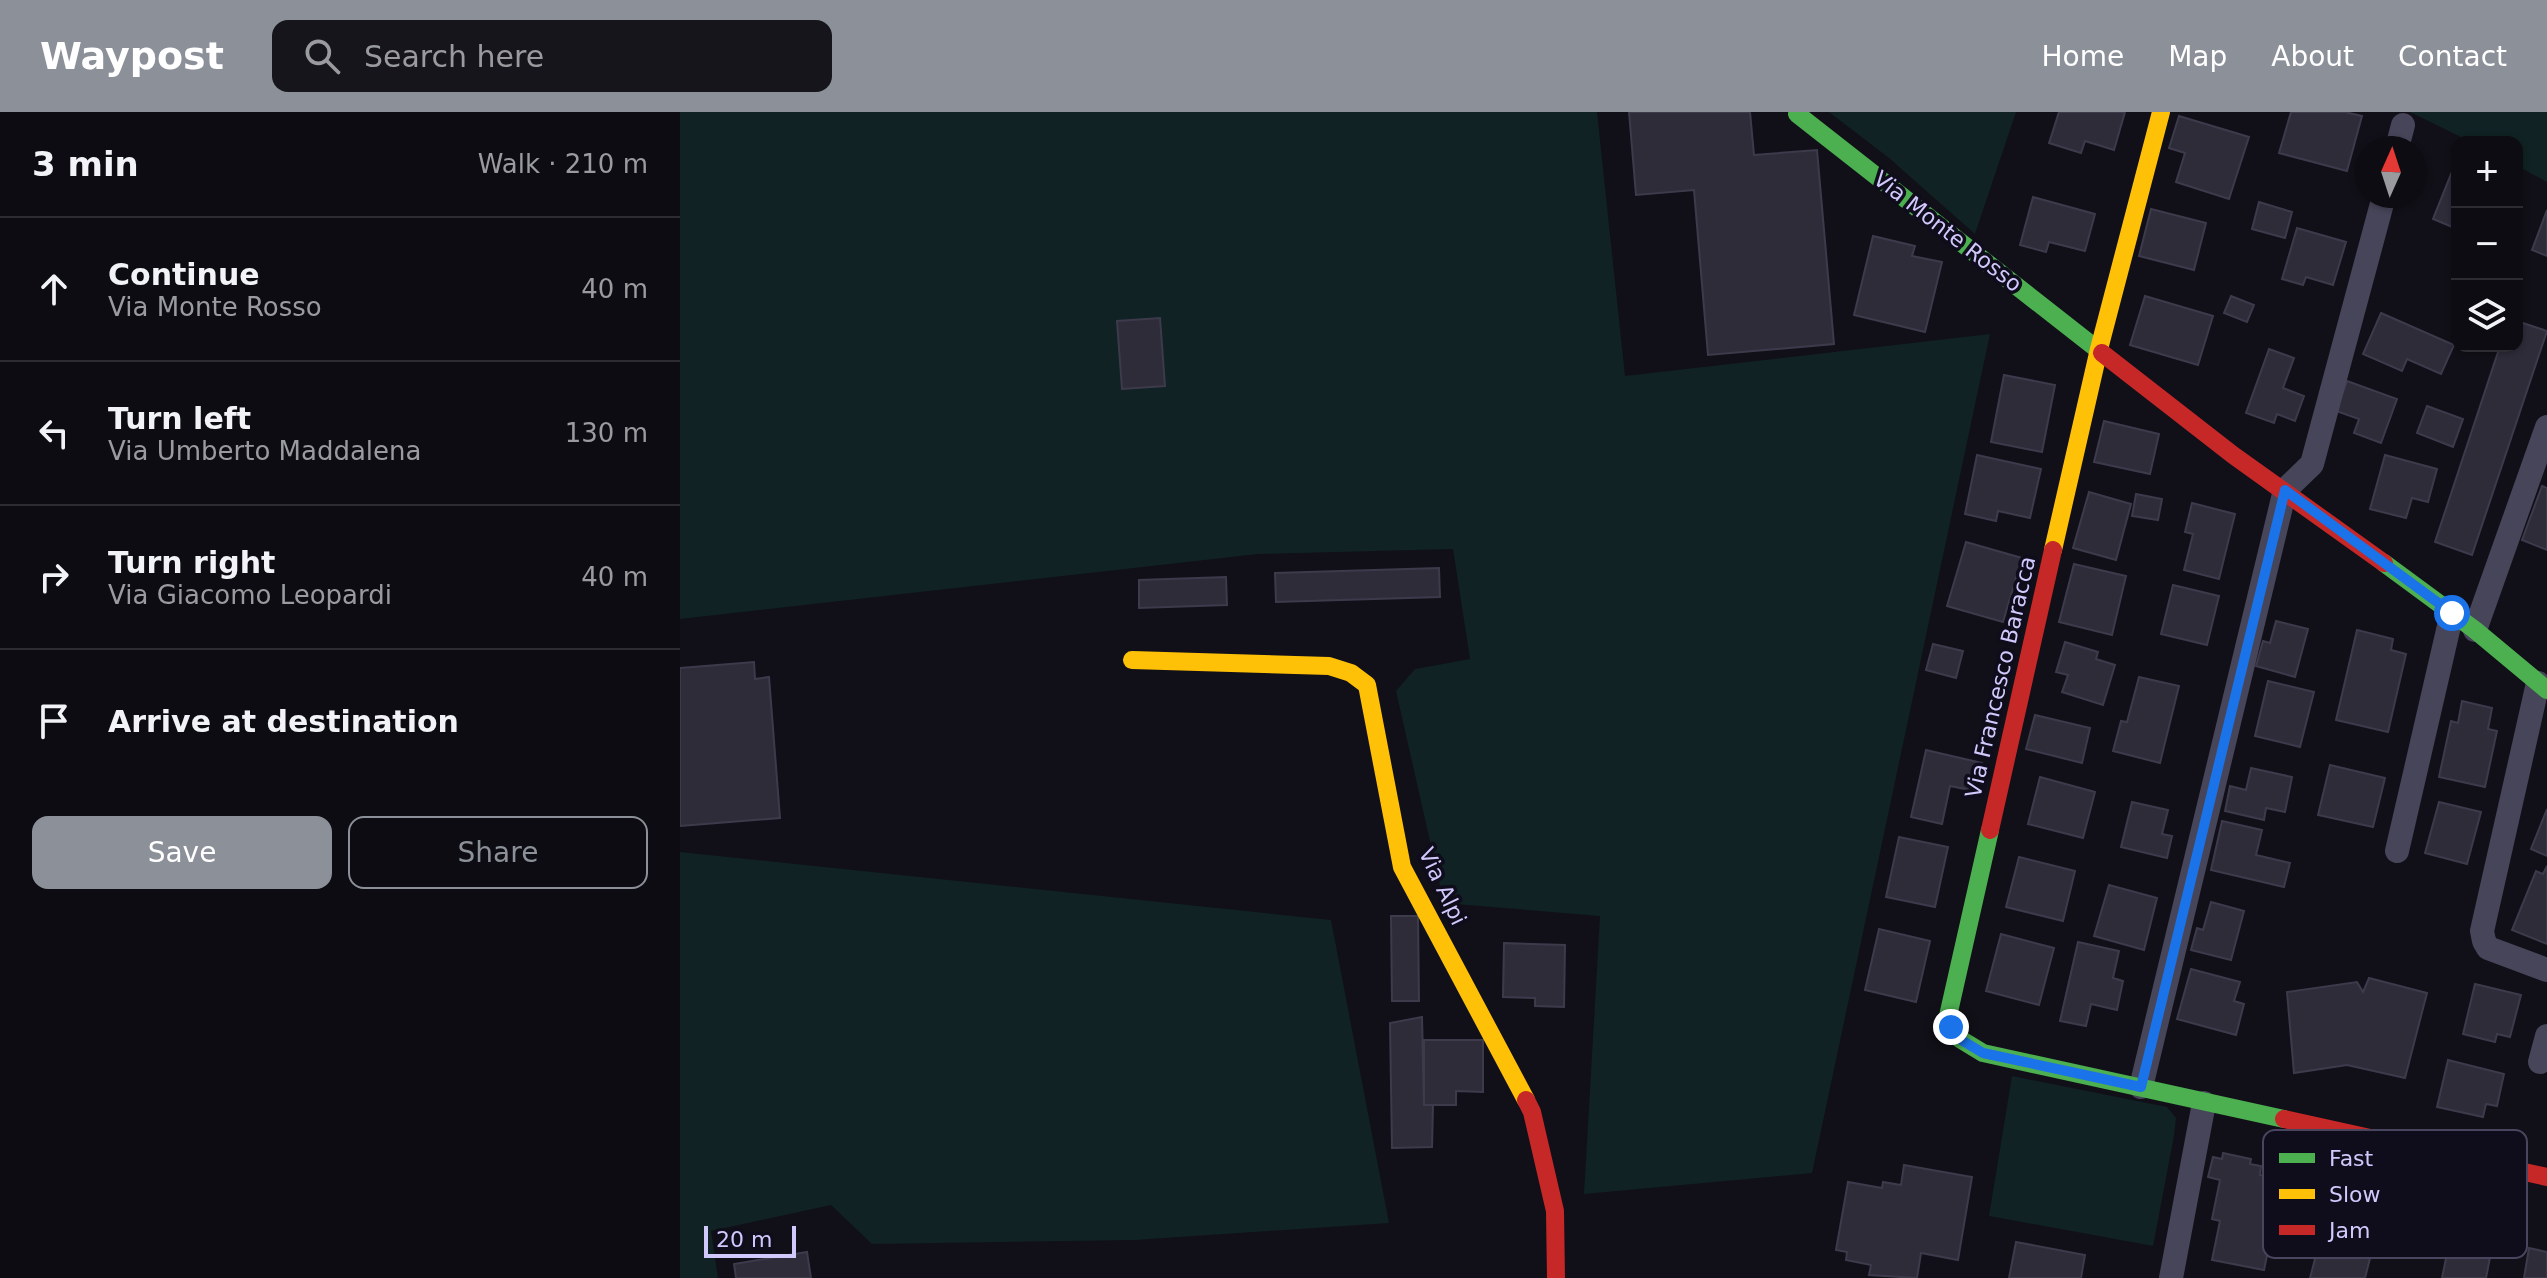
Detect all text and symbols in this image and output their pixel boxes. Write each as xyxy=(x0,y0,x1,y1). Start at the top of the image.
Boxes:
search box xyxy=(272,20,832,92)
text: Waypost xyxy=(40,34,224,78)
icon: search xyxy=(300,34,344,78)
text: Search here xyxy=(364,39,544,74)
text: Home xyxy=(2041,40,2124,73)
text: Map xyxy=(2168,40,2227,73)
text: About xyxy=(2271,40,2354,73)
text: Contact xyxy=(2398,40,2507,73)
north arrow xyxy=(2355,136,2427,208)
map controls xyxy=(2451,136,2523,352)
button: + xyxy=(2451,136,2523,208)
text: 3 min xyxy=(32,144,139,184)
text: Walk · 210 m xyxy=(478,149,648,179)
street label: Via Monte Rosso xyxy=(1869,166,2027,297)
button: − xyxy=(2451,208,2523,280)
text: Continue xyxy=(108,257,260,292)
icon: ahead xyxy=(32,267,76,311)
text: 40 m xyxy=(581,274,648,304)
button: layers xyxy=(2451,280,2523,352)
text: Via Monte Rosso xyxy=(108,292,322,322)
text: Turn left xyxy=(108,401,251,436)
icon: left xyxy=(32,411,76,455)
text: 130 m xyxy=(565,418,648,448)
text: Via Umberto Maddalena xyxy=(108,436,422,466)
text: Turn right xyxy=(108,545,275,580)
street label: Via Francesco Baracca xyxy=(1961,554,2040,800)
icon: right xyxy=(32,555,76,599)
text: 40 m xyxy=(581,562,648,592)
text: Via Giacomo Leopardi xyxy=(108,580,392,610)
route start xyxy=(2434,595,2470,631)
icon: arrive xyxy=(32,699,76,743)
text: Arrive at destination xyxy=(108,704,459,739)
button: Save xyxy=(32,816,332,889)
button: Share xyxy=(348,816,648,889)
street label: Via Alpi xyxy=(1414,844,1471,929)
route end xyxy=(1933,1009,1969,1045)
legend xyxy=(2263,1130,2527,1258)
text: Fast xyxy=(2329,1146,2374,1171)
text: Slow xyxy=(2329,1182,2381,1207)
text: Jam xyxy=(2327,1218,2370,1243)
scale bar xyxy=(704,1222,796,1258)
text: 20 m xyxy=(716,1227,772,1252)

